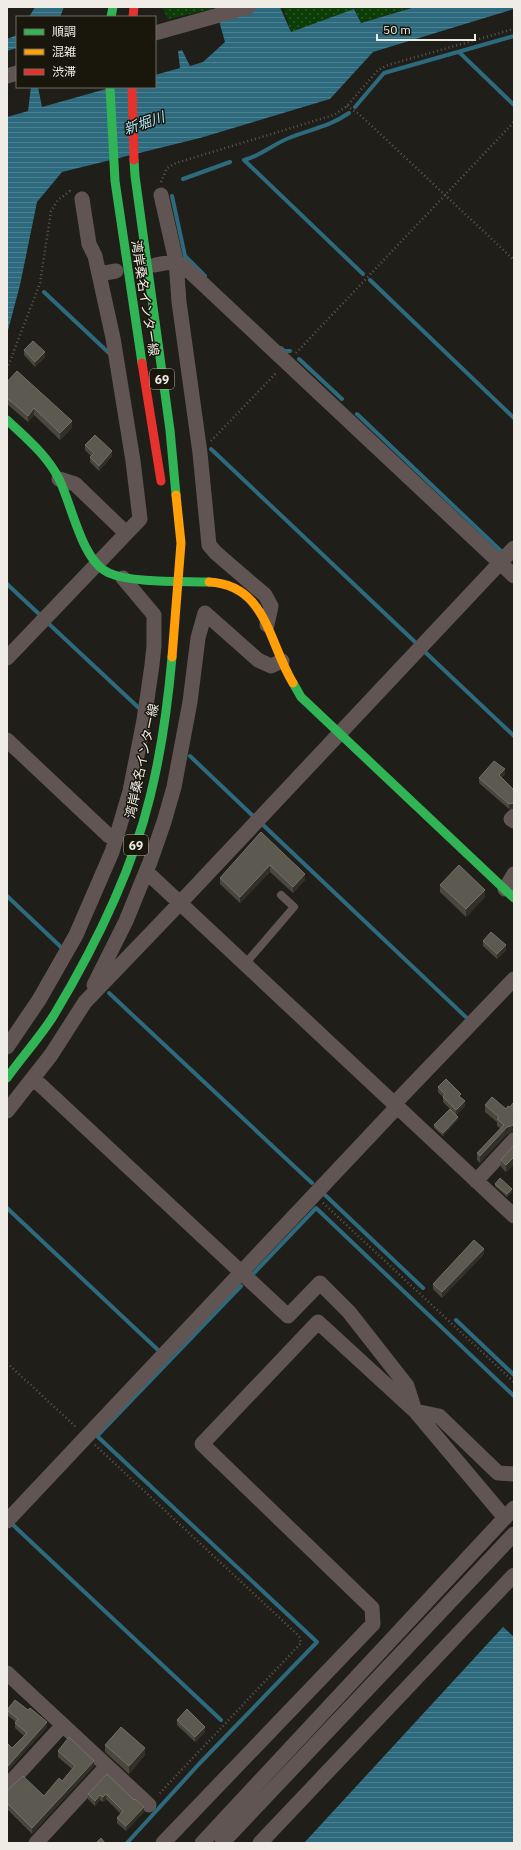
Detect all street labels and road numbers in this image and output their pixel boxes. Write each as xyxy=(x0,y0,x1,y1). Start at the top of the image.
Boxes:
street label: 湾岸桑名インター線 xyxy=(127,239,163,357)
road number: 69 xyxy=(150,369,174,389)
street label: 湾岸桑名インター線 xyxy=(122,702,162,820)
road number: 69 xyxy=(124,835,148,855)

